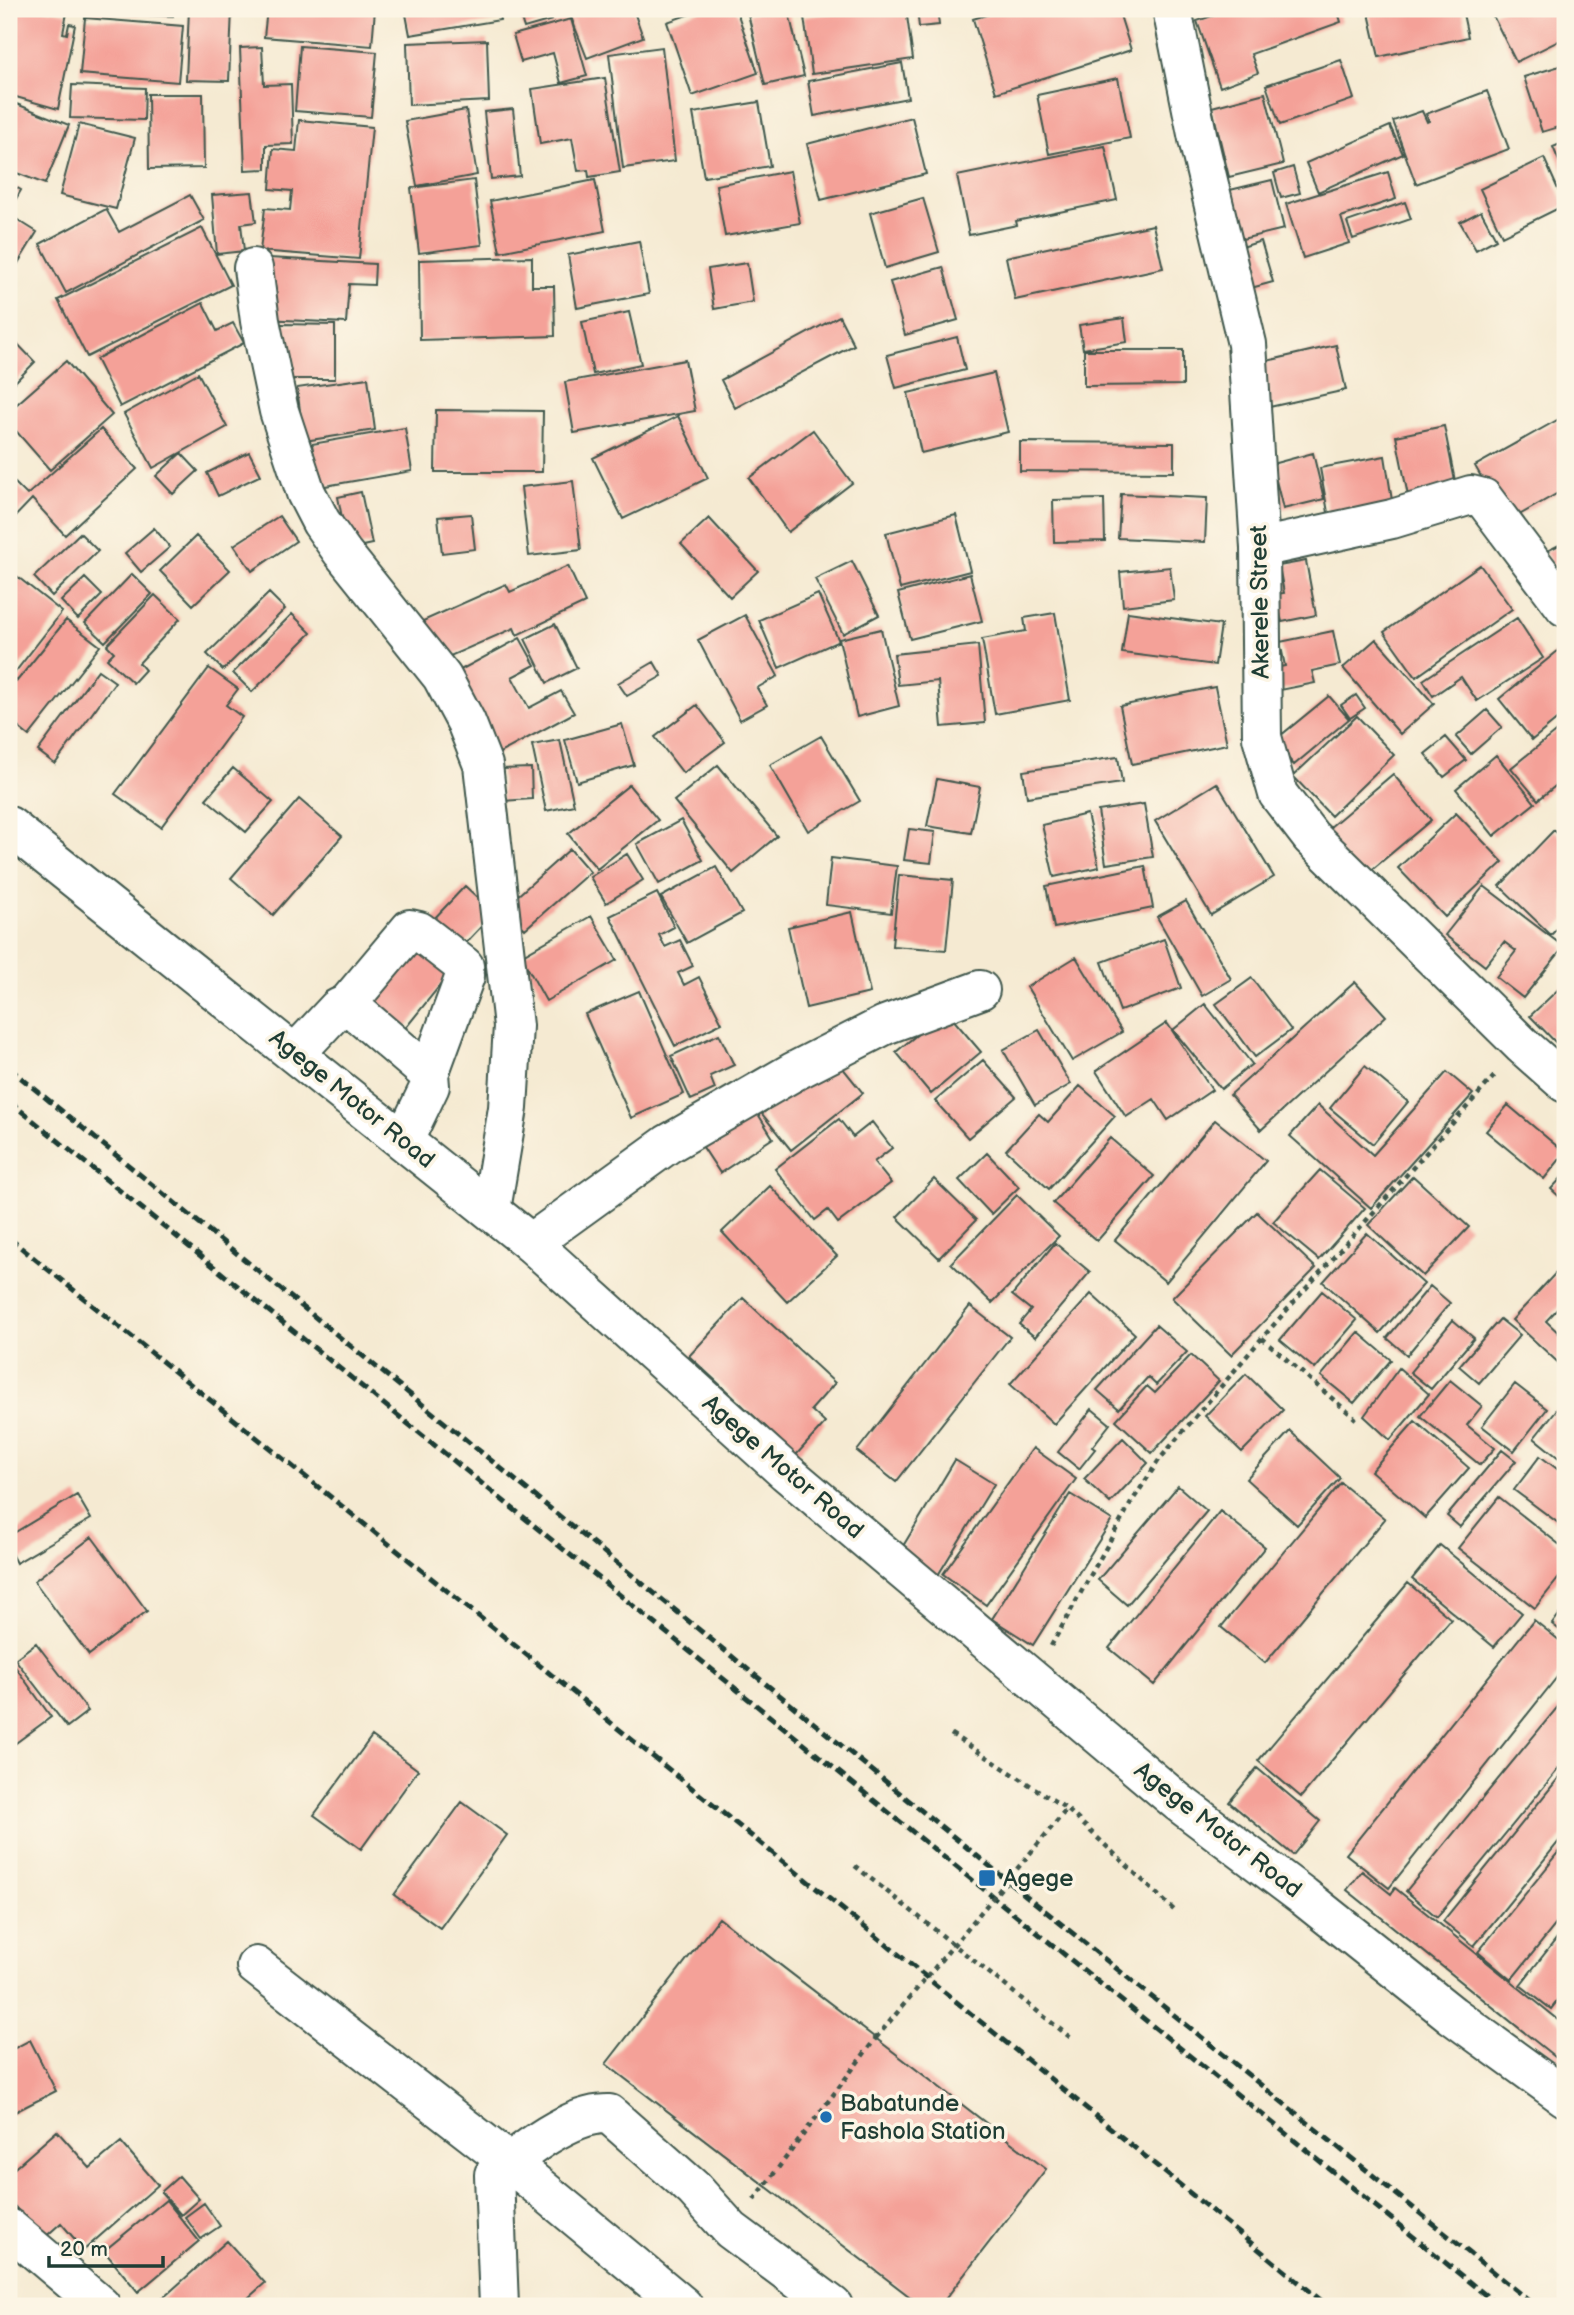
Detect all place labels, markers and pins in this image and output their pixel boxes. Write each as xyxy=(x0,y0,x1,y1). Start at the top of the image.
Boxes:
place label: Agege xyxy=(1003,1864,1073,1893)
marker: Agege xyxy=(977,1868,997,1888)
place label: Babatunde Fashola Station xyxy=(840,2089,1006,2146)
marker: Babatunde Fashola Station xyxy=(818,2109,834,2125)

